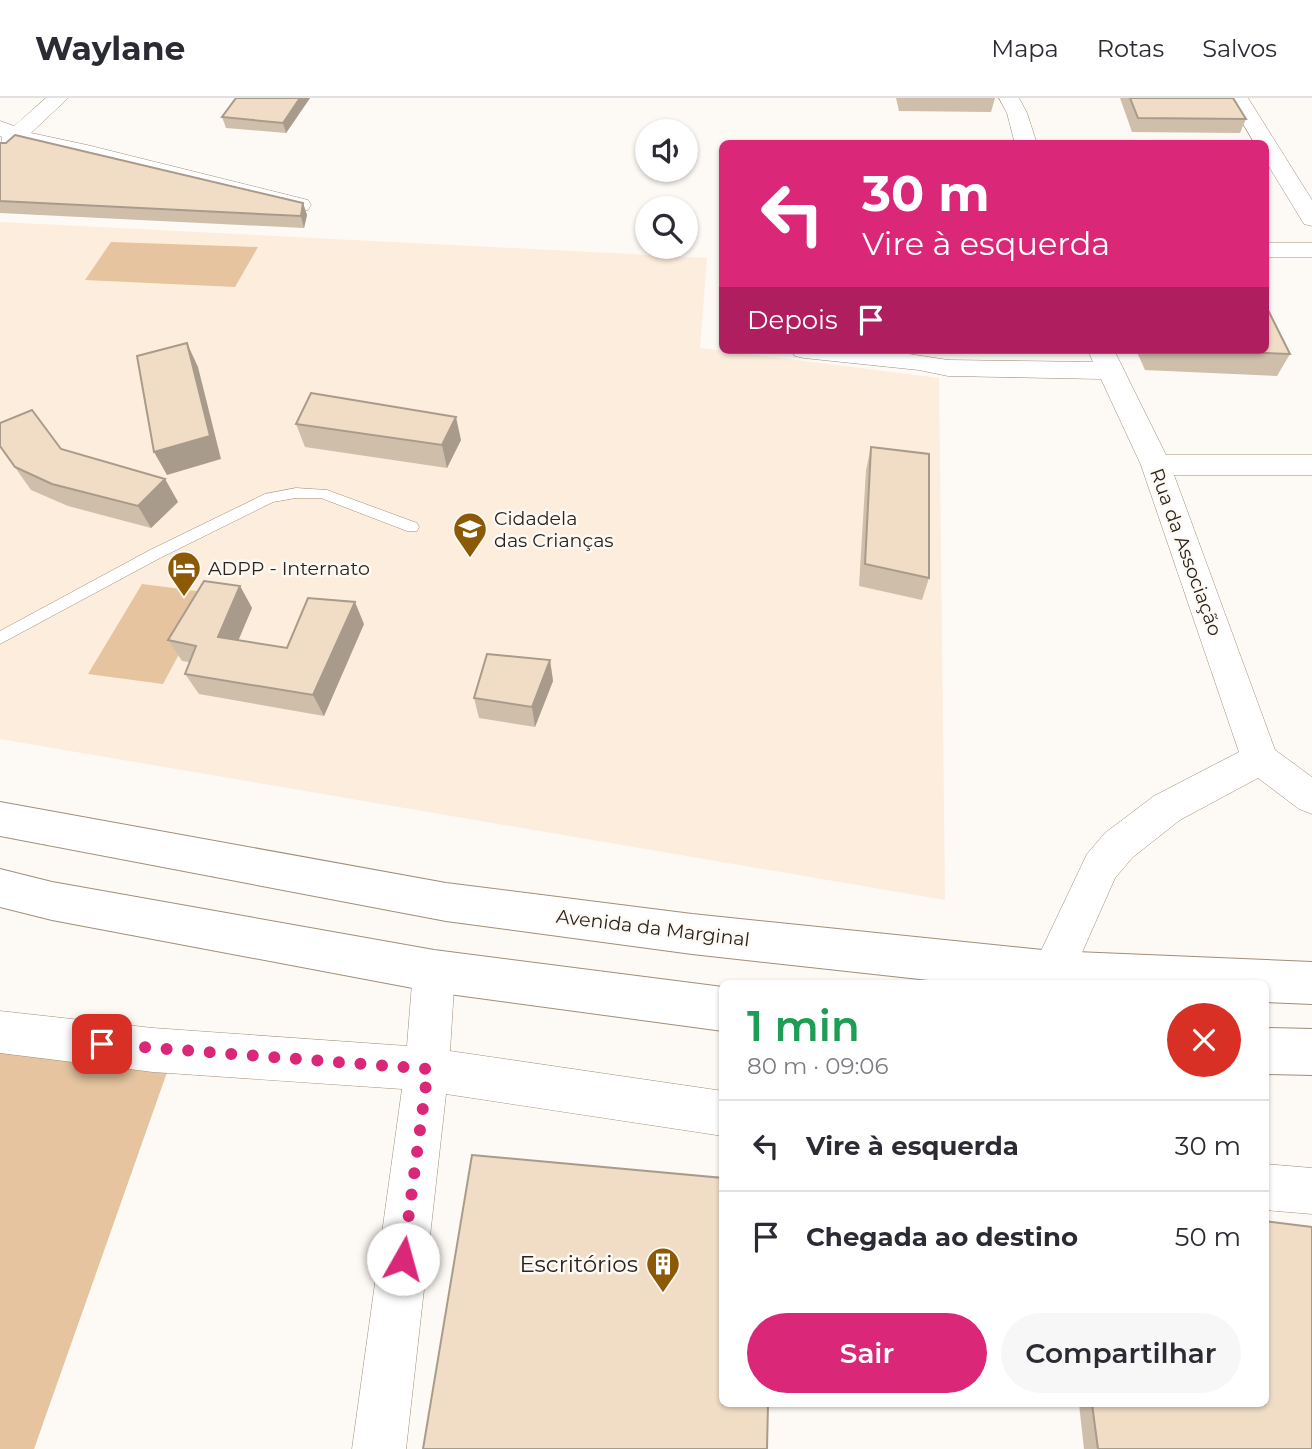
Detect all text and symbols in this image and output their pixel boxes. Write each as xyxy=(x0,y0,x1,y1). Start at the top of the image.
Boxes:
text: Waylane xyxy=(35,28,185,68)
text: Mapa xyxy=(991,34,1059,63)
text: Rotas xyxy=(1097,34,1164,63)
text: Salvos xyxy=(1202,34,1277,63)
map controls xyxy=(635,119,698,259)
button: sound xyxy=(635,119,698,182)
text: 30 m xyxy=(862,164,990,223)
icon: left xyxy=(747,168,838,259)
button: search xyxy=(635,196,698,259)
text: Vire à esquerda xyxy=(862,224,1110,263)
icon: arrive xyxy=(852,301,890,339)
text: Depois xyxy=(747,304,838,336)
street label: Rua da Associação xyxy=(1145,465,1227,639)
place label: Cidadela das Crianças xyxy=(494,507,614,552)
school or university icon: Cidadela das Crianças xyxy=(451,510,489,559)
hotel icon: ADPP - Internato xyxy=(165,549,203,598)
place label: ADPP - Internato xyxy=(208,557,370,580)
street label: Avenida da Marginal xyxy=(555,905,751,951)
text: 1 min xyxy=(747,1000,860,1052)
button: close xyxy=(1167,1003,1241,1077)
pin xyxy=(72,1014,132,1074)
icon: arrive xyxy=(83,1025,121,1063)
text: 80 m · 09:06 xyxy=(747,1052,889,1080)
icon: left xyxy=(747,1127,785,1165)
text: Vire à esquerda xyxy=(806,1130,1019,1162)
text: 30 m xyxy=(1175,1130,1241,1162)
icon: arrive xyxy=(747,1218,785,1256)
text: Chegada ao destino xyxy=(806,1221,1078,1253)
text: 50 m xyxy=(1175,1221,1241,1253)
position arrow xyxy=(366,1222,440,1296)
building icon: Escritórios xyxy=(644,1245,682,1294)
place label: Escritórios xyxy=(519,1250,638,1278)
button: Sair xyxy=(747,1313,987,1393)
button: Compartilhar xyxy=(1001,1313,1241,1393)

